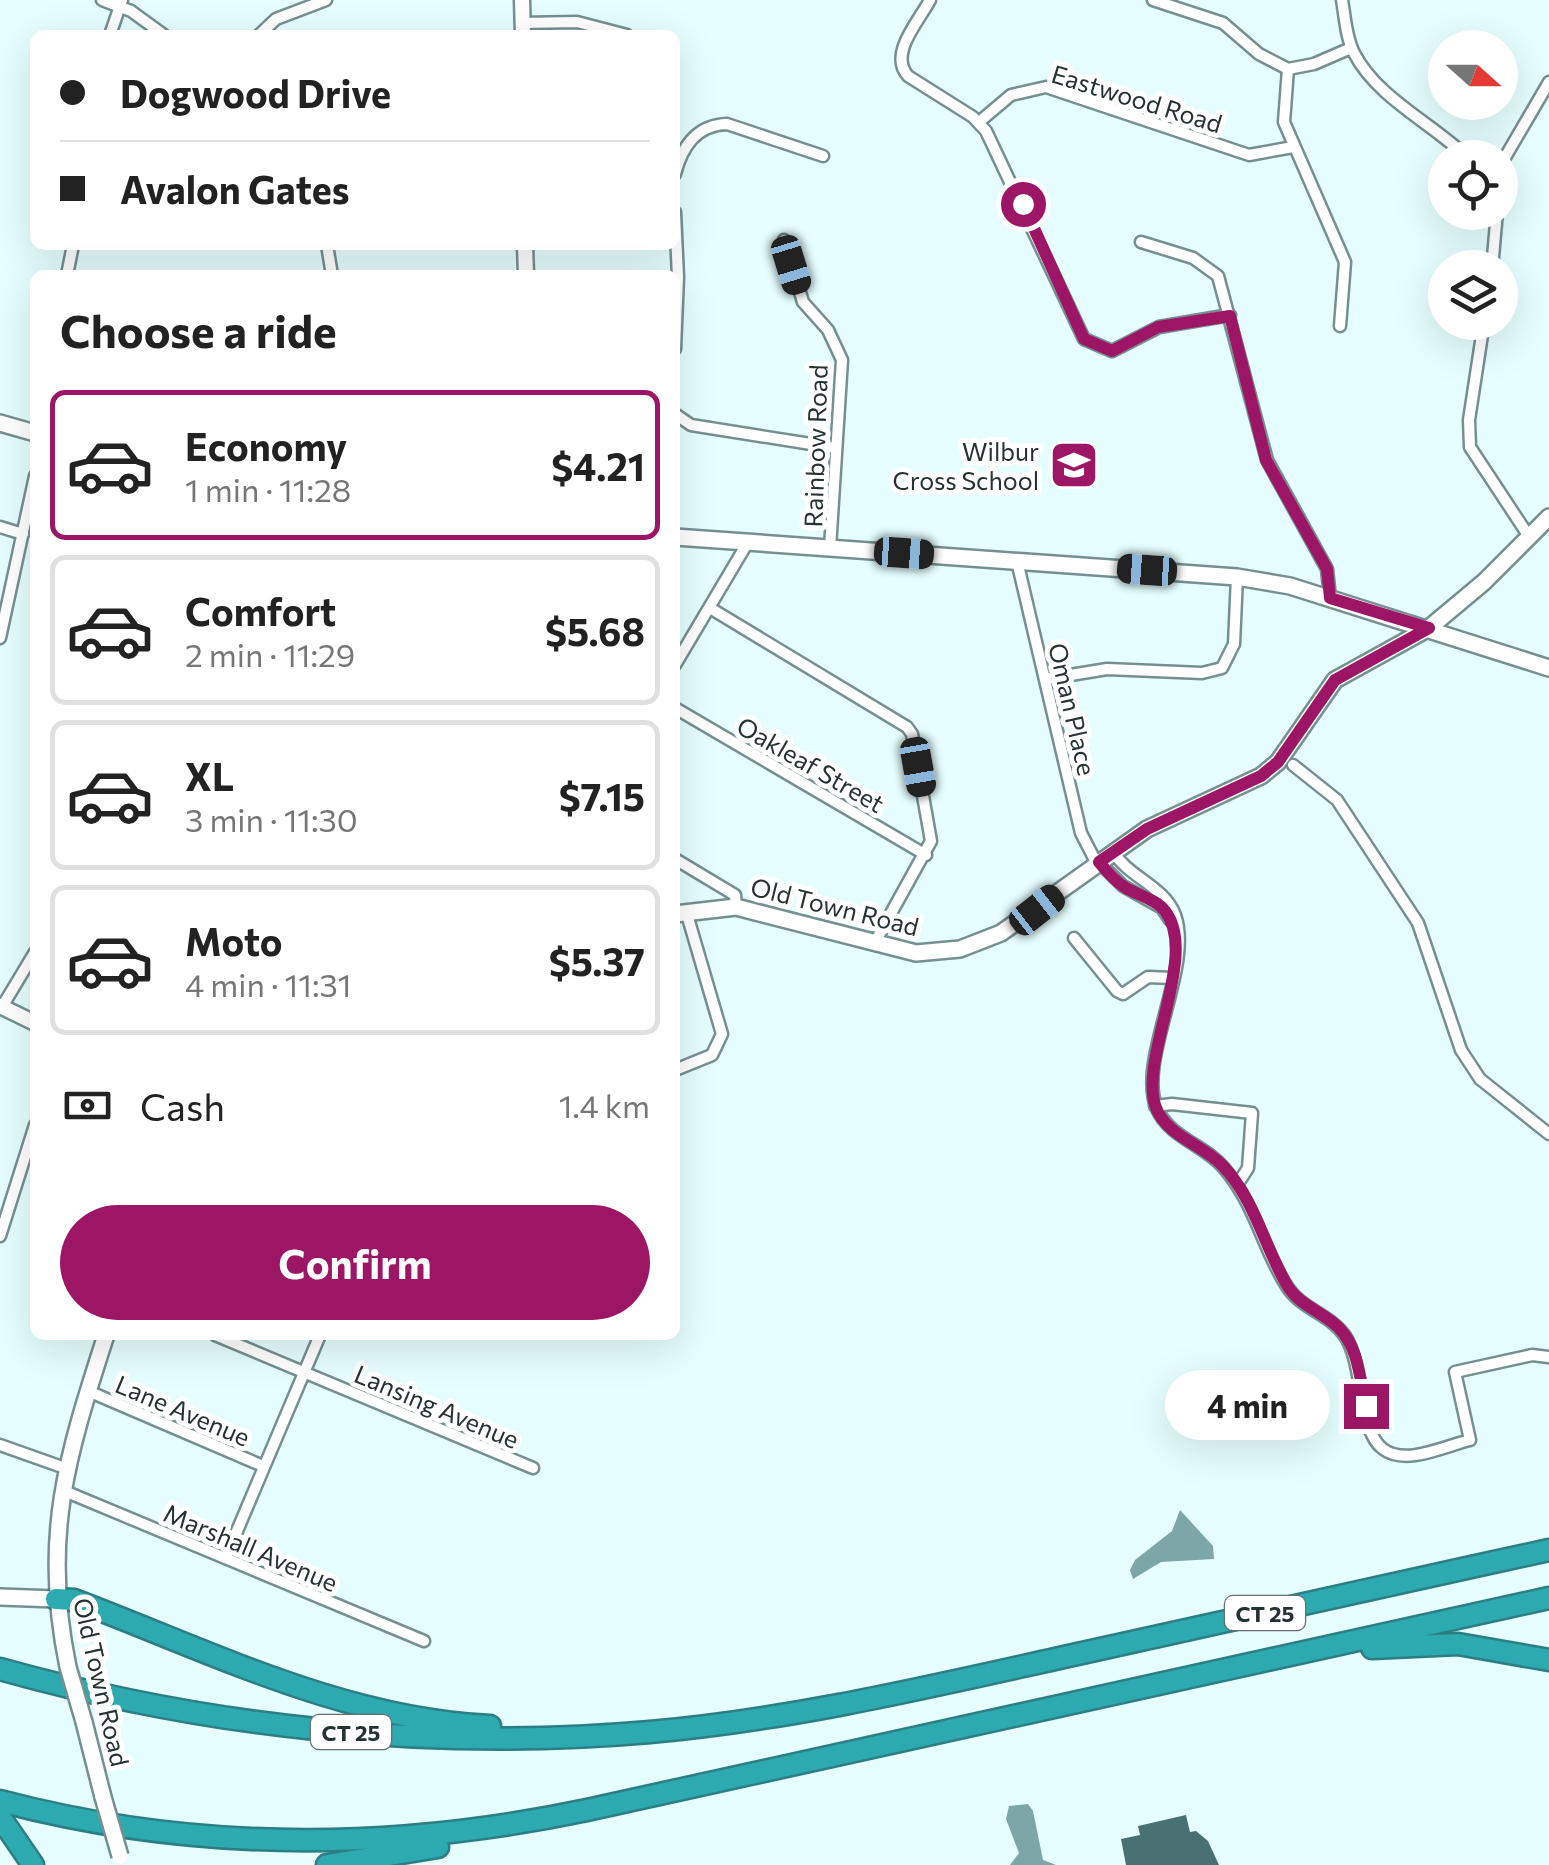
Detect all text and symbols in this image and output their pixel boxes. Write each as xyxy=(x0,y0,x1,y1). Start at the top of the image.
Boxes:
north arrow xyxy=(1428,30,1518,120)
map controls xyxy=(1428,30,1518,340)
street label: Eastwood Road xyxy=(1048,58,1226,138)
text: Dogwood Drive xyxy=(120,69,391,116)
button: locate xyxy=(1428,140,1518,230)
text: Avalon Gates xyxy=(120,165,349,212)
route start xyxy=(1001,182,1046,227)
car xyxy=(768,232,814,298)
button: layers xyxy=(1428,250,1518,340)
text: Choose a ride xyxy=(60,302,337,357)
street label: Rainbow Road xyxy=(797,364,833,528)
icon: car xyxy=(65,420,155,510)
text: Economy xyxy=(185,422,347,469)
place label: Wilbur Cross School xyxy=(893,436,1039,495)
school or university icon: Wilbur Cross School xyxy=(1048,439,1100,491)
text: $4.21 xyxy=(551,442,645,489)
text: 1 min · 11:28 xyxy=(185,469,351,509)
car xyxy=(873,536,935,570)
car xyxy=(1116,553,1178,587)
icon: car xyxy=(65,585,155,675)
text: Comfort xyxy=(185,587,336,634)
text: $5.68 xyxy=(545,607,645,654)
text: 2 min · 11:29 xyxy=(185,634,355,674)
street label: Oman Place xyxy=(1043,640,1103,778)
street label: Oakleaf Street xyxy=(732,710,890,818)
car xyxy=(898,735,938,799)
icon: car xyxy=(65,750,155,840)
text: XL xyxy=(185,752,234,799)
text: $7.15 xyxy=(559,772,645,819)
text: 3 min · 11:30 xyxy=(185,799,358,839)
street label: Old Town Road xyxy=(748,871,922,941)
car xyxy=(1004,880,1070,940)
icon: car xyxy=(65,915,155,1005)
text: Moto xyxy=(185,917,283,964)
text: $5.37 xyxy=(549,937,645,984)
text: 4 min · 11:31 xyxy=(185,964,351,1004)
icon: cash xyxy=(60,1078,115,1133)
text: Cash xyxy=(140,1082,225,1129)
text: 1.4 km xyxy=(559,1085,650,1125)
button: Confirm xyxy=(60,1205,650,1320)
street label: Lansing Avenue xyxy=(350,1358,524,1454)
street label: Lane Avenue xyxy=(111,1368,255,1452)
callout: 4 min xyxy=(1166,1371,1331,1441)
route end xyxy=(1344,1384,1389,1429)
text: 4 min xyxy=(1207,1385,1288,1425)
street label: Marshall Avenue xyxy=(160,1497,342,1597)
street label: Old Town Road xyxy=(68,1595,136,1769)
road number: CT 25 xyxy=(1225,1596,1305,1630)
road number: CT 25 xyxy=(311,1715,391,1749)

